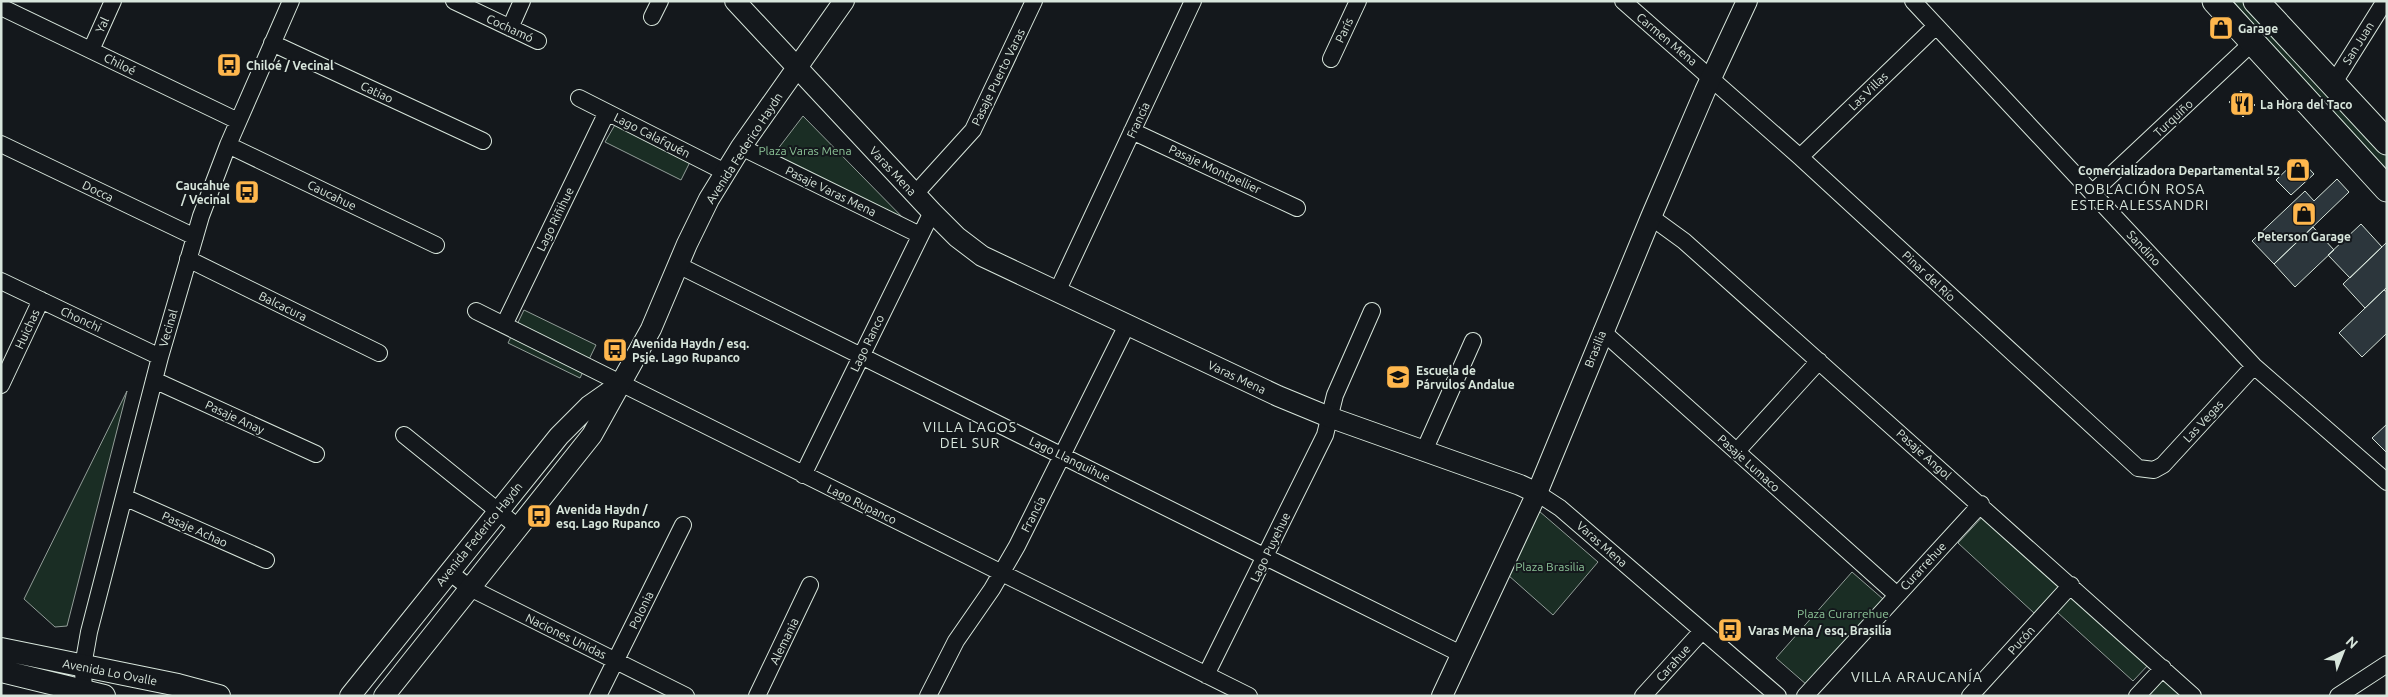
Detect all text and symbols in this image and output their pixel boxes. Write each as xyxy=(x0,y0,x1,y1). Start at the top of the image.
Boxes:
street label: Carmen Mena xyxy=(1634,10,1700,68)
street label: Cochamó xyxy=(484,11,536,45)
street label: Yal xyxy=(93,15,111,35)
shop icon: Garage xyxy=(2208,15,2234,41)
street label: París xyxy=(1333,16,1355,44)
street label: San Juan xyxy=(2340,19,2376,67)
place label: Garage xyxy=(2238,22,2278,35)
street label: Pasaje Puerto Varas xyxy=(969,26,1027,128)
street label: Chiloé xyxy=(102,51,138,77)
bus stop icon: Chiloé / Vecinal xyxy=(216,52,242,78)
place label: Chiloé / Vecinal xyxy=(246,59,334,72)
street label: Las Villas xyxy=(1846,69,1890,113)
street label: Catiao xyxy=(359,79,395,105)
street label: Avenida Federico Haydn xyxy=(703,90,785,206)
restaurant icon: La Hora del Taco xyxy=(2229,91,2255,117)
street label: Turquiño xyxy=(2151,97,2195,139)
place label: La Hora del Taco xyxy=(2260,98,2353,111)
street label: Francia xyxy=(1124,100,1152,140)
street label: Lago Calafquén xyxy=(612,110,692,160)
street label: Pasaje Montpellier xyxy=(1167,142,1263,196)
park label: Plaza Varas Mena xyxy=(758,144,852,157)
street label: Varas Mena xyxy=(867,144,919,198)
shop icon: Comercializadora Departamental 52 xyxy=(2285,157,2311,183)
street label: Pasaje Varas Mena xyxy=(784,163,878,219)
place label: Comercializadora Departamental 52 xyxy=(2078,164,2280,177)
street label: Docca xyxy=(80,178,116,204)
street label: Caucahue xyxy=(306,178,358,212)
place label: Caucahue / Vecinal xyxy=(176,179,230,206)
bus stop icon: Caucahue / Vecinal xyxy=(234,179,260,205)
district label: POBLACIÓN ROSA ESTER ALESSANDRI xyxy=(2071,180,2209,213)
street label: Lago Riñihue xyxy=(534,185,576,253)
shop icon: Peterson Garage xyxy=(2291,201,2317,227)
street label: Sandino xyxy=(2125,228,2163,268)
place label: Peterson Garage xyxy=(2257,230,2351,243)
street label: Pinar del Río xyxy=(1900,248,1958,304)
street label: Balcacura xyxy=(257,289,309,323)
street label: Chonchi xyxy=(59,304,103,334)
street label: Huichas xyxy=(12,307,42,351)
street label: Vecinal xyxy=(156,308,180,348)
street label: Lago Ranco xyxy=(848,312,886,374)
street label: Brasilia xyxy=(1582,329,1608,369)
bus stop icon: Avenida Haydn / esq. Psje. Lago Rupanco xyxy=(602,337,628,363)
place label: Avenida Haydn / esq. Psje. Lago Rupanco xyxy=(632,337,749,364)
street label: Varas Mena xyxy=(1206,358,1268,396)
school or university icon: Escuela de Párvulos Andalue xyxy=(1385,364,1411,390)
place label: Escuela de Párvulos Andalue xyxy=(1416,364,1515,391)
street label: Las Vegas xyxy=(2180,397,2226,445)
street label: Pasaje Anay xyxy=(203,398,267,436)
district label: VILLA LAGOS DEL SUR xyxy=(923,419,1017,451)
street label: Pasaje Angol xyxy=(1894,426,1954,482)
street label: Pasaje Lumaco xyxy=(1715,432,1783,494)
street label: Lago Llanquihue xyxy=(1027,434,1113,484)
street label: Avenida Federico Haydn xyxy=(433,480,525,588)
street label: Lago Rupanco xyxy=(825,482,899,526)
street label: Francia xyxy=(1019,494,1047,534)
bus stop icon: Avenida Haydn / esq. Lago Rupanco xyxy=(526,503,552,529)
place label: Avenida Haydn / esq. Lago Rupanco xyxy=(556,503,660,530)
street label: Pasaje Achao xyxy=(160,509,230,549)
street label: Lago Puyehue xyxy=(1248,510,1292,584)
street label: Varas Mena xyxy=(1574,519,1630,569)
street label: Curarrehue xyxy=(1897,539,1949,593)
park label: Plaza Brasilia xyxy=(1515,560,1585,573)
street label: Polonia xyxy=(626,589,656,631)
park label: Plaza Curarrehue xyxy=(1797,607,1889,620)
street label: Naciones Unidas xyxy=(524,611,608,661)
street label: Alemania xyxy=(767,616,801,666)
bus stop icon: Varas Mena / esq. Brasilia xyxy=(1717,617,1743,643)
street label: Pucón xyxy=(2005,623,2037,657)
place label: Varas Mena / esq. Brasilia xyxy=(1748,624,1892,637)
north arrow xyxy=(2318,627,2368,677)
text: N xyxy=(2343,633,2361,652)
street label: Carahue xyxy=(1653,642,1693,684)
street label: Avenida Lo Ovalle xyxy=(62,656,158,688)
district label: VILLA ARAUCANÍA xyxy=(1851,668,1983,685)

